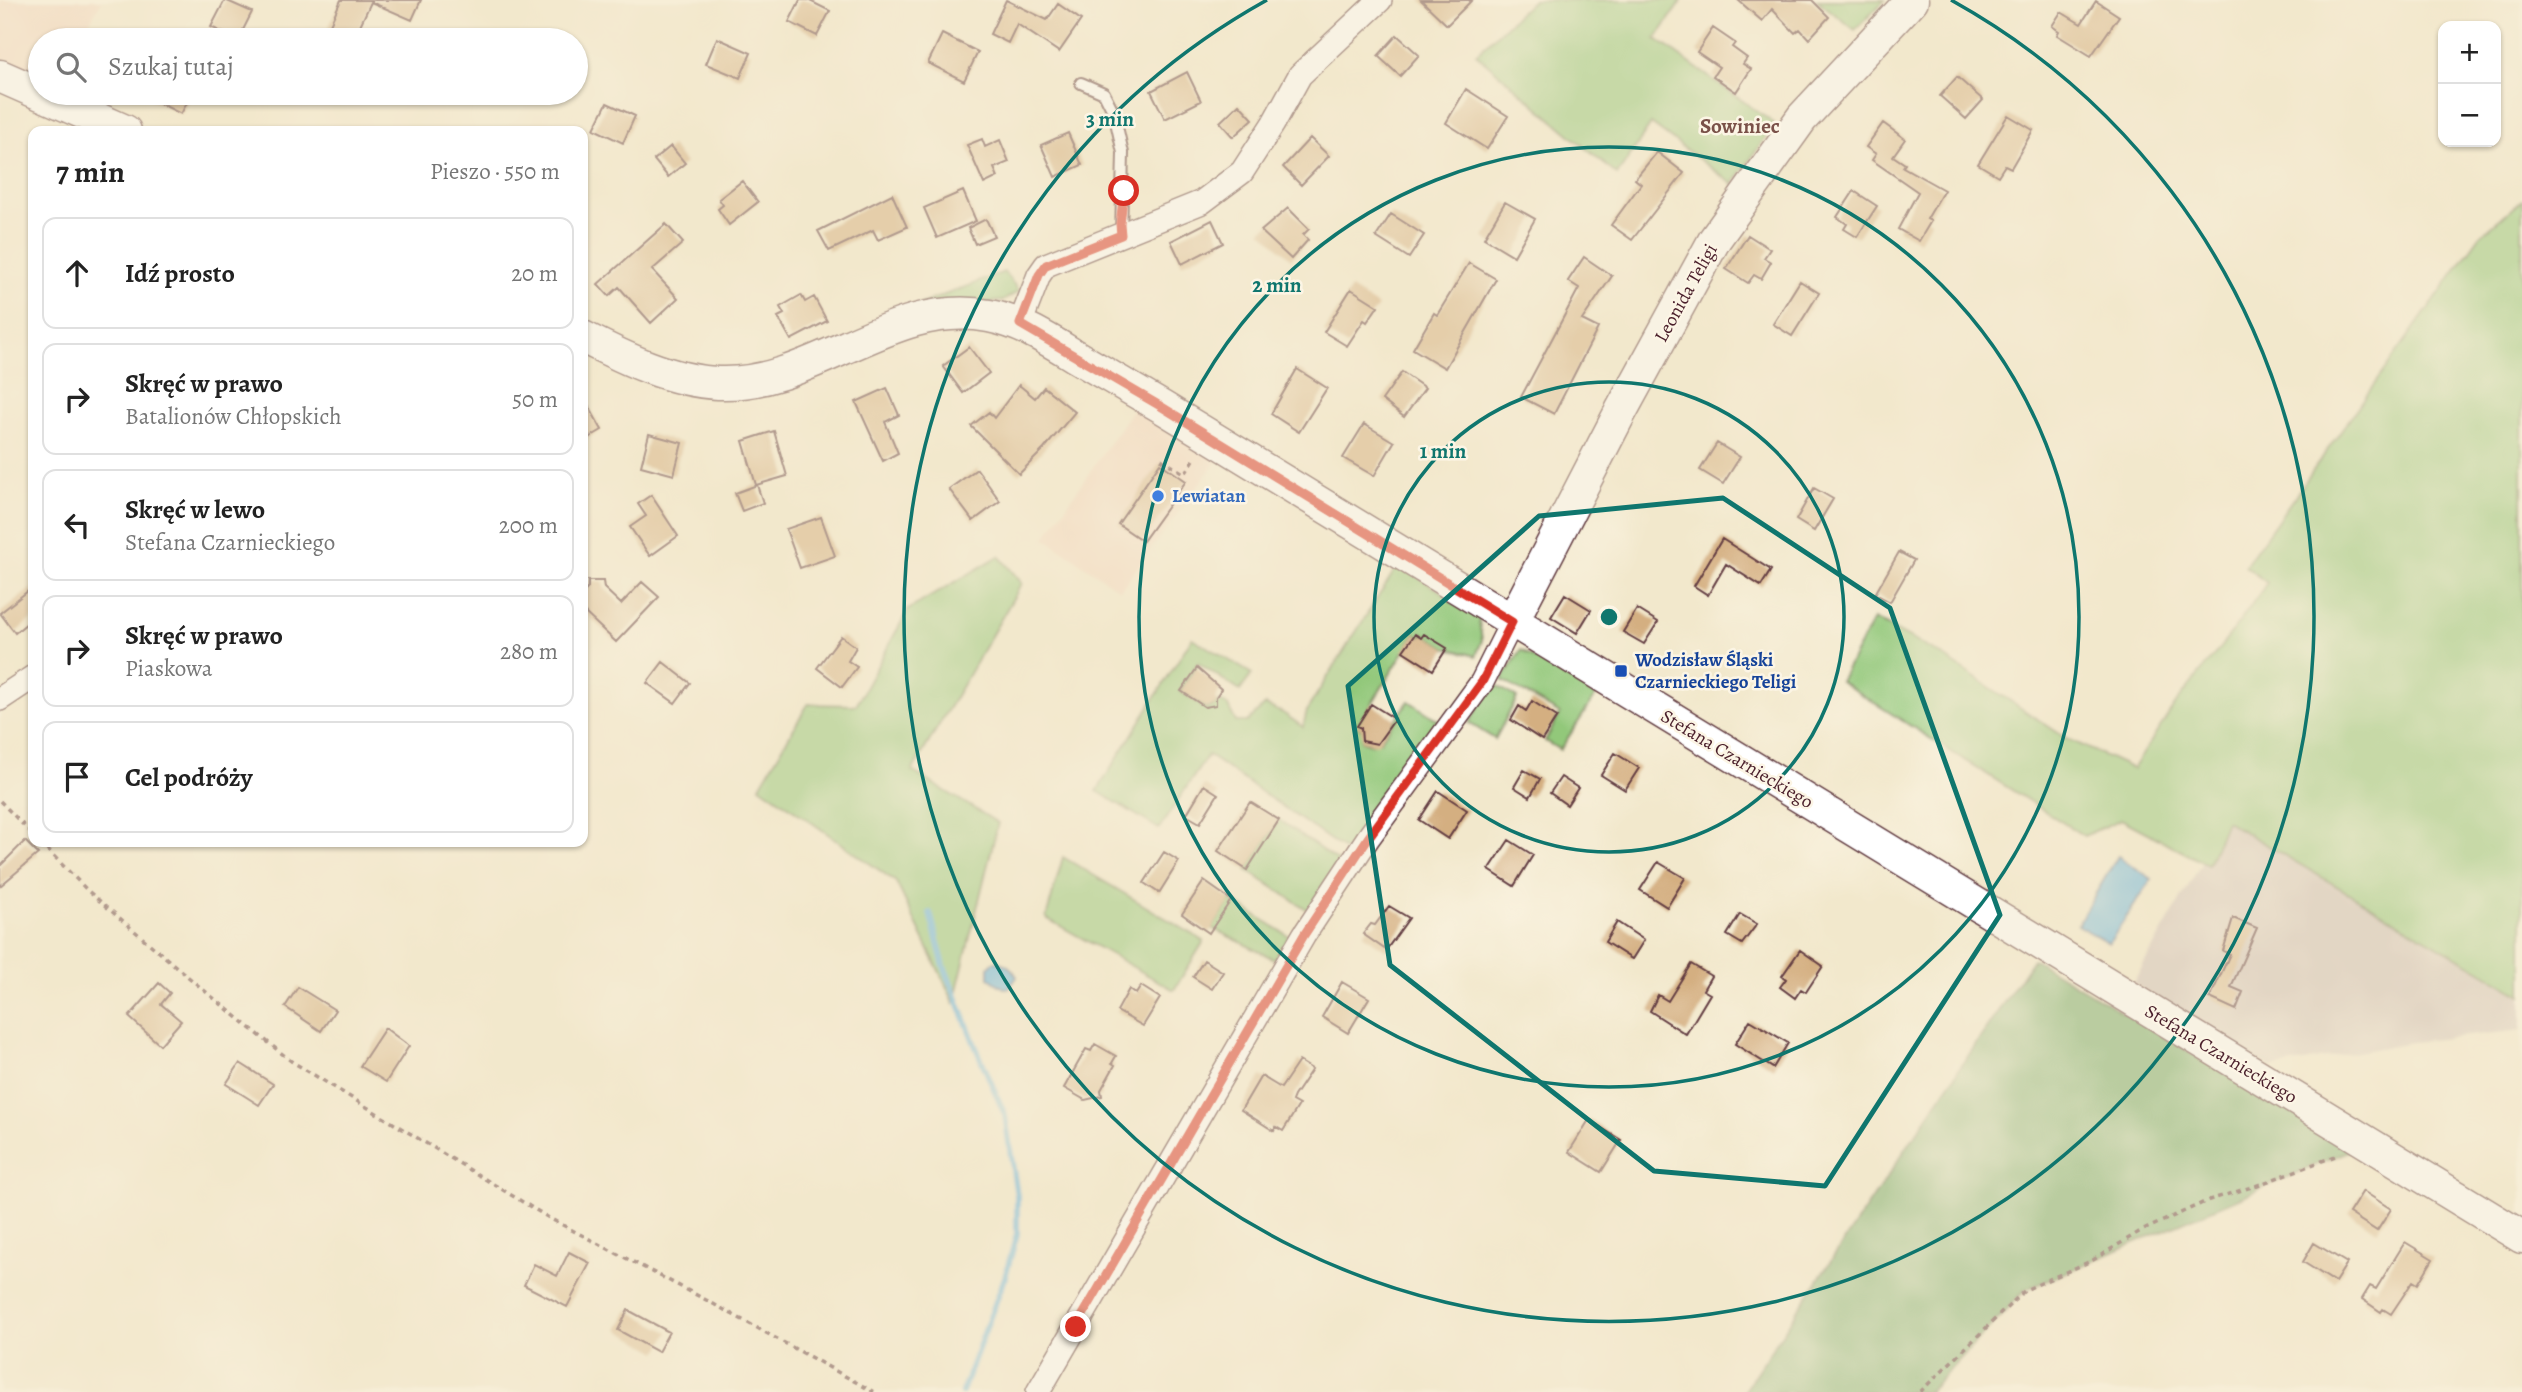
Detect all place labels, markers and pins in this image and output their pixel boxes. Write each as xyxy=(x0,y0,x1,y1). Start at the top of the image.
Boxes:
place label: Lewiatan xyxy=(1172,483,1246,509)
marker: Lewiatan xyxy=(1150,488,1166,504)
centre of rings xyxy=(1597,605,1621,629)
place label: Wodzisław Śląski Czarnieckiego Teligi xyxy=(1634,647,1797,695)
marker: Wodzisław Śląski Czarnieckiego Teligi xyxy=(1613,663,1629,679)

